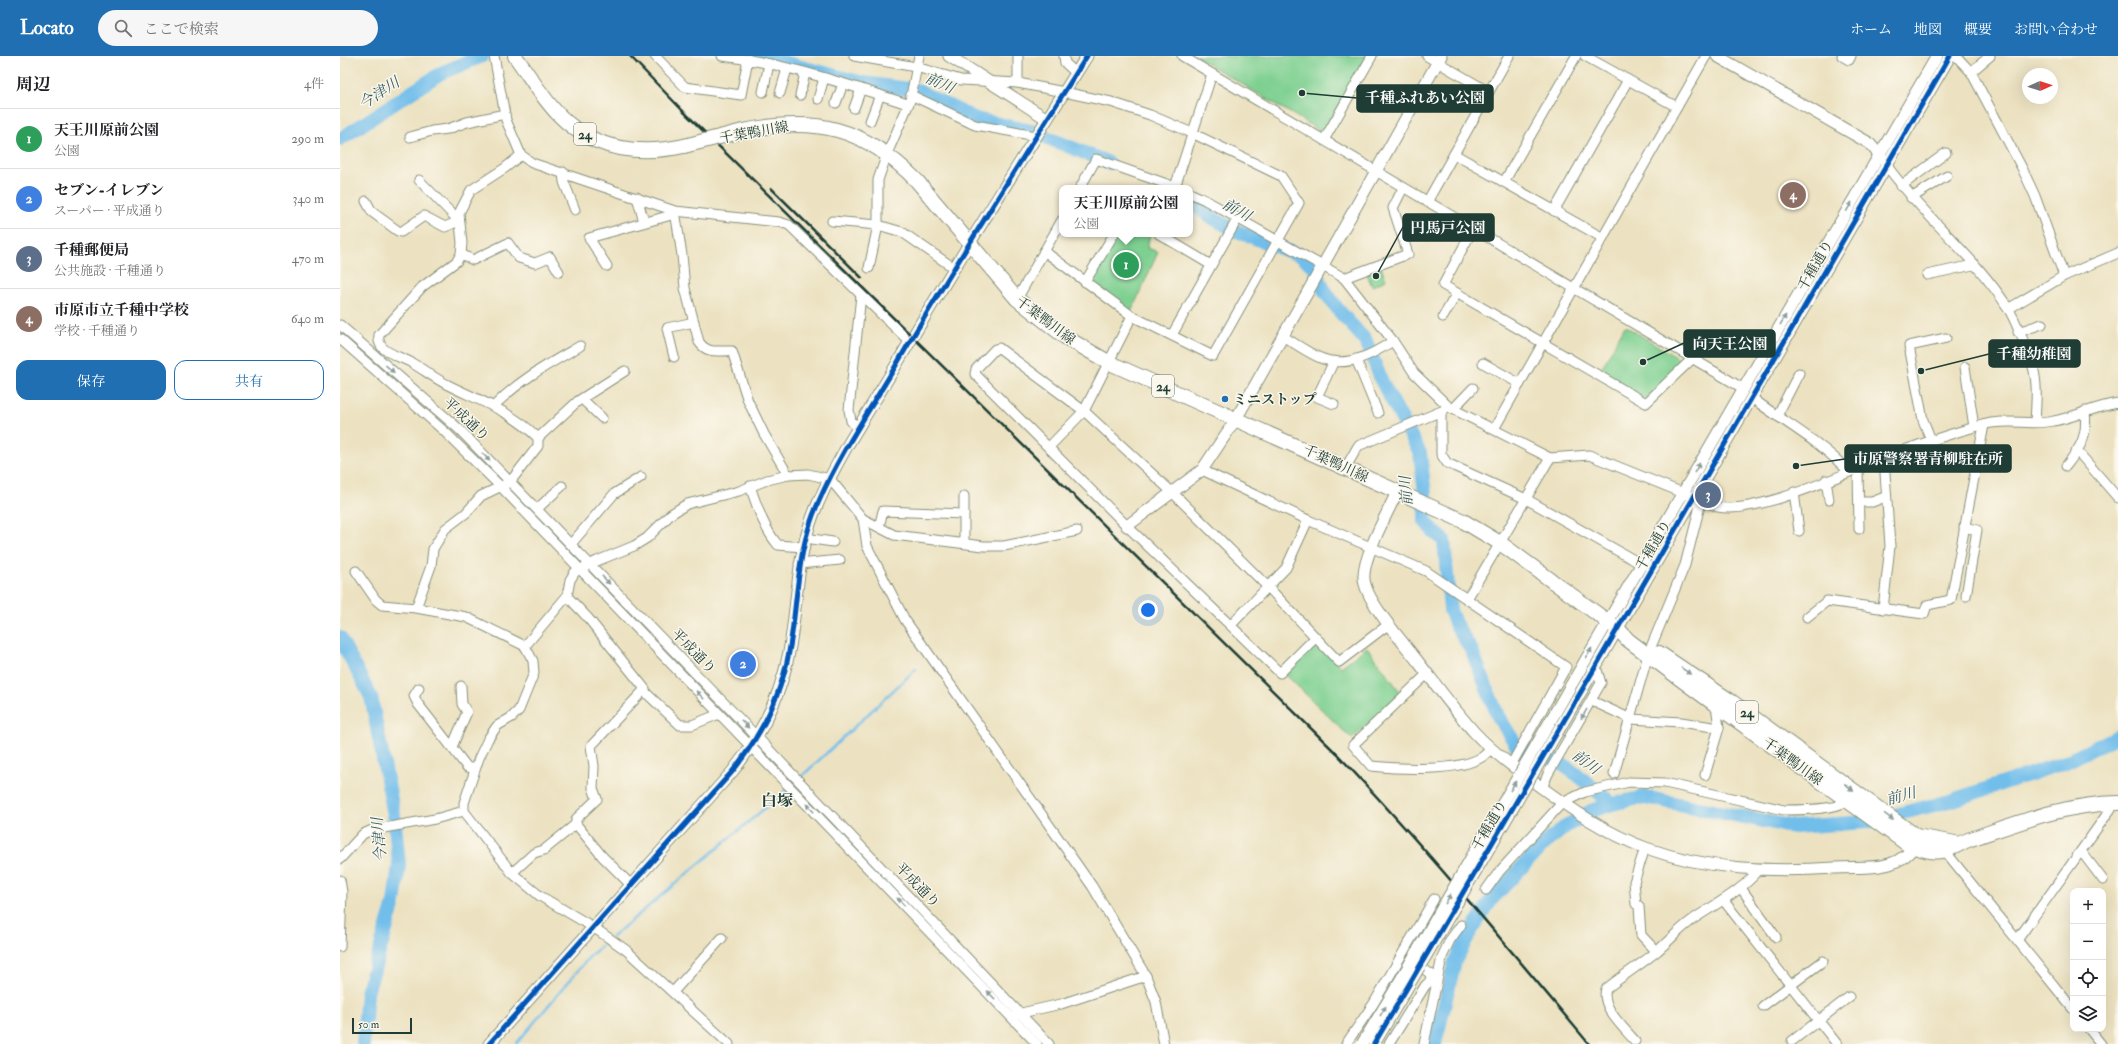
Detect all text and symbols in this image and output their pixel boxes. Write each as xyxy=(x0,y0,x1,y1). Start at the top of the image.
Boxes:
search box xyxy=(98,10,378,46)
text: Locato xyxy=(20,16,74,40)
icon: search xyxy=(112,17,134,39)
text: ここで検索 xyxy=(144,20,219,39)
text: ホーム xyxy=(1850,21,1892,38)
text: 地図 xyxy=(1914,21,1942,38)
text: 概要 xyxy=(1964,21,1992,38)
text: お問い合わせ xyxy=(2014,21,2098,38)
north arrow xyxy=(2022,68,2058,104)
water label: 前川 xyxy=(922,69,959,99)
water label: 今津川 xyxy=(355,72,405,114)
text: 周辺 xyxy=(16,74,50,95)
text: 4件 xyxy=(304,76,324,92)
callout: 千種ふれあい公園 xyxy=(1357,85,1493,112)
text: 千種ふれあい公園 xyxy=(1365,89,1485,108)
street label: 千葉鴨川線 xyxy=(718,118,790,147)
text: 天王川原前公園 xyxy=(54,121,159,140)
road number: 24 xyxy=(574,123,596,145)
text: 1 xyxy=(27,131,31,147)
text: 290 m xyxy=(291,131,324,147)
text: 公園 xyxy=(54,143,80,159)
pin: 4 xyxy=(1780,180,1806,210)
text: セブン-イレブン xyxy=(54,181,164,200)
popup xyxy=(1059,185,1193,237)
text: 2 xyxy=(26,191,32,207)
text: 340 m xyxy=(293,191,324,207)
text: 天王川原前公園 xyxy=(1073,194,1179,213)
water label: 前川 xyxy=(1219,195,1256,227)
one-way arrow xyxy=(1845,201,1852,213)
text: スーパー · 平成通り xyxy=(54,203,165,219)
callout: 円馬戸公園 xyxy=(1403,214,1494,241)
text: 公園 xyxy=(1073,216,1100,232)
text: 円馬戸公園 xyxy=(1410,219,1486,238)
street label: 千種通り xyxy=(1794,237,1837,294)
text: 千種郵便局 xyxy=(54,241,129,260)
pin: 1 xyxy=(1113,250,1139,280)
text: 3 xyxy=(27,251,32,267)
text: 470 m xyxy=(292,251,324,267)
text: 公共施設 · 千種通り xyxy=(54,263,166,279)
street label: 千葉鴨川線 xyxy=(1013,293,1079,348)
text: 市原市立千種中学校 xyxy=(54,301,189,320)
text: 4 xyxy=(25,311,33,327)
text: 640 m xyxy=(291,311,324,327)
one-way arrow xyxy=(1780,314,1787,326)
text: 学校 · 千種通り xyxy=(54,323,140,339)
callout: 向天王公園 xyxy=(1684,330,1775,357)
text: 向天王公園 xyxy=(1692,335,1768,354)
callout: 千種幼稚園 xyxy=(1989,340,2080,367)
text: 千種幼稚園 xyxy=(1996,345,2072,364)
button: 保存 xyxy=(16,360,166,400)
button: 共有 xyxy=(174,360,324,400)
one-way arrow xyxy=(385,364,396,373)
road number: 24 xyxy=(1152,375,1174,397)
place label: ミニストップ xyxy=(1233,391,1317,408)
street label: 平成通り xyxy=(440,394,493,445)
marker: ミニストップ xyxy=(1220,394,1230,404)
street label: 千葉鴨川線 xyxy=(1300,441,1371,486)
callout: 市原警察署青柳駐在所 xyxy=(1845,445,2011,472)
text: 市原警察署青柳駐在所 xyxy=(1853,450,2003,469)
one-way arrow xyxy=(481,452,491,462)
one-way arrow xyxy=(1693,462,1700,474)
water label: 前川 xyxy=(1396,473,1417,507)
pin: 3 xyxy=(1695,480,1721,510)
street label: 千種通り xyxy=(1632,517,1675,574)
one-way arrow xyxy=(601,575,611,585)
your location xyxy=(1138,600,1158,620)
street label: 平成通り xyxy=(668,625,719,677)
one-way arrow xyxy=(1586,647,1593,659)
pin: 2 xyxy=(730,649,756,679)
one-way arrow xyxy=(1681,667,1692,675)
one-way arrow xyxy=(696,690,705,700)
road number: 24 xyxy=(1736,701,1758,723)
one-way arrow xyxy=(1580,709,1588,719)
one-way arrow xyxy=(740,719,749,729)
street label: 千葉鴨川線 xyxy=(1759,734,1826,789)
water label: 前川 xyxy=(1568,746,1605,780)
one-way arrow xyxy=(1509,780,1516,792)
one-way arrow xyxy=(1843,783,1854,792)
water label: 前川 xyxy=(1884,783,1920,810)
district label: 白塚 xyxy=(761,791,793,811)
street label: 千種通り xyxy=(1468,797,1511,854)
one-way arrow xyxy=(805,803,815,813)
one-way arrow xyxy=(1884,813,1894,821)
water label: 今津川 xyxy=(368,815,391,863)
street label: 平成通り xyxy=(892,859,943,911)
map controls xyxy=(2070,888,2106,1032)
button: + xyxy=(2070,888,2106,924)
one-way arrow xyxy=(1445,893,1452,905)
one-way arrow xyxy=(896,897,905,907)
button: − xyxy=(2070,924,2106,960)
button: locate xyxy=(2070,960,2106,996)
one-way arrow xyxy=(986,990,996,1000)
button: layers xyxy=(2070,996,2106,1032)
one-way arrow xyxy=(1379,1006,1387,1016)
scale bar xyxy=(352,1016,412,1035)
text: 50 m xyxy=(358,1018,379,1031)

